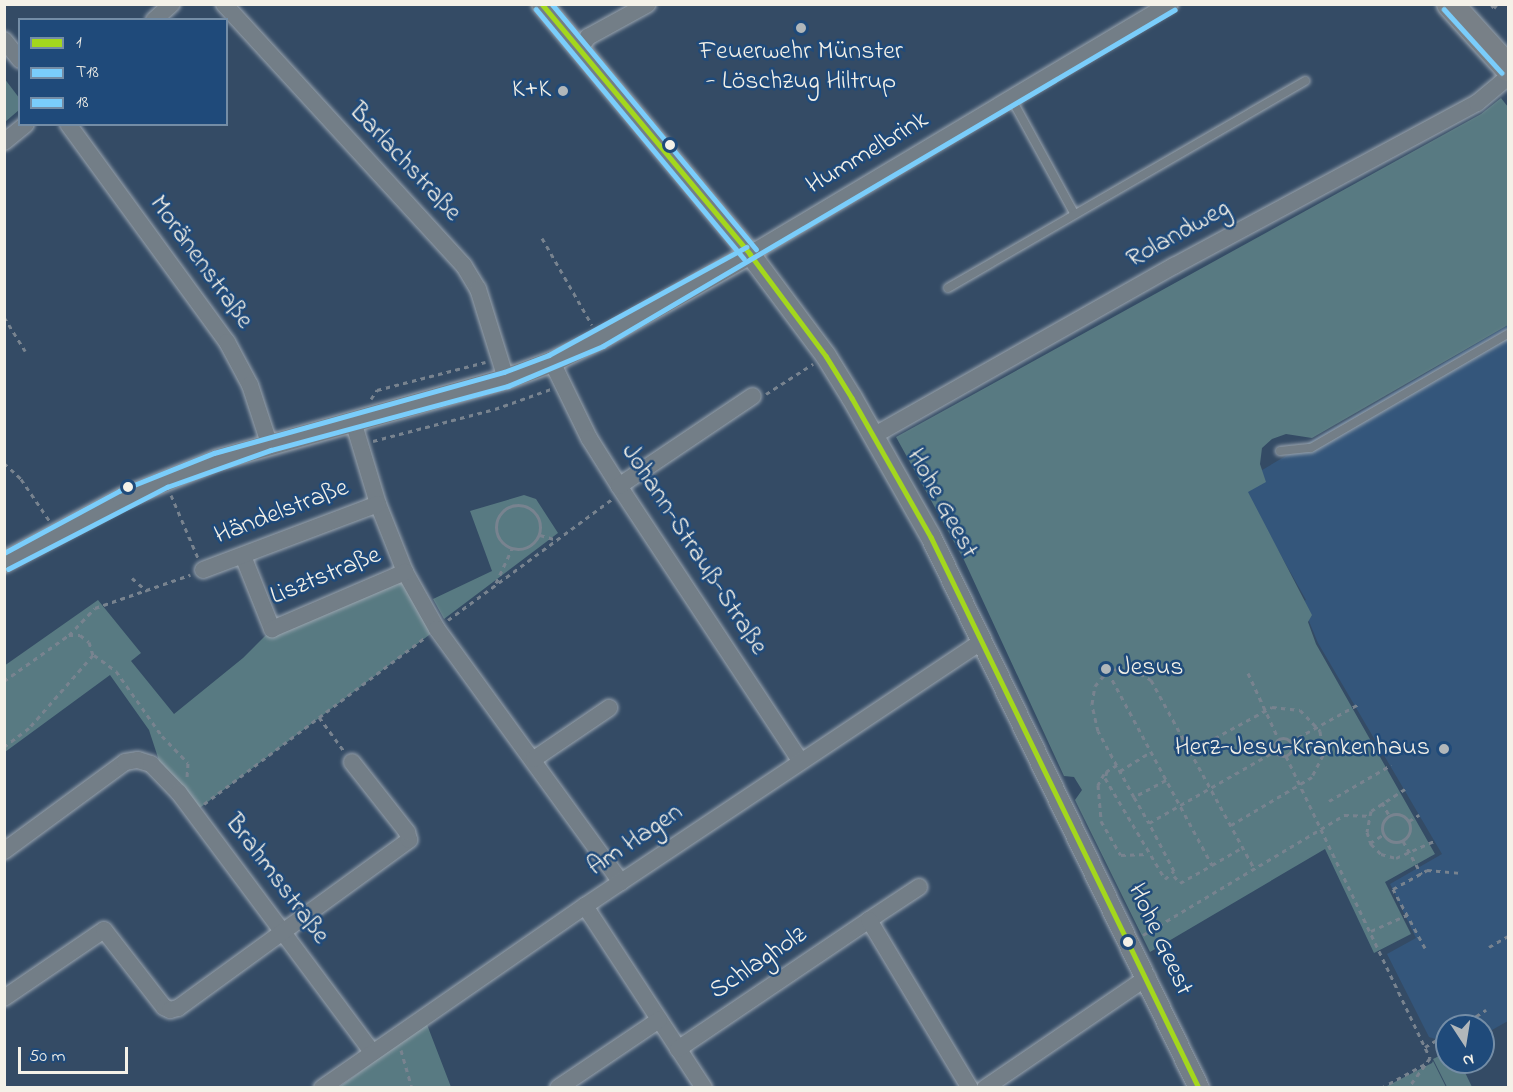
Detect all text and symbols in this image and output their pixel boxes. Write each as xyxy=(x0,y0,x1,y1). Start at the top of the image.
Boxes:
legend xyxy=(18,18,228,126)
marker: Feuerwehr Münster - Löschzug Hiltrup xyxy=(794,21,808,35)
text: 1 xyxy=(76,30,82,56)
place label: Feuerwehr Münster - Löschzug Hiltrup xyxy=(699,37,903,98)
text: T18 xyxy=(76,60,99,86)
place label: K+K xyxy=(512,75,551,107)
marker: K+K xyxy=(556,84,570,98)
text: 18 xyxy=(76,90,88,116)
street label: Barlachstraße xyxy=(341,97,467,229)
street label: Hummelbrink xyxy=(801,105,935,203)
unlabelled marker xyxy=(664,139,676,151)
street label: Moränenstraße xyxy=(141,190,259,336)
street label: Rolandweg xyxy=(1122,194,1236,276)
street label: Johann-Strauß-Straße xyxy=(613,438,773,662)
street label: Hohe Geest xyxy=(898,444,984,564)
street label: Händelstraße xyxy=(211,473,353,553)
unlabelled marker xyxy=(122,481,134,493)
street label: Lisztstraße xyxy=(266,541,386,613)
place label: Jesus xyxy=(1118,653,1184,685)
marker: Jesus xyxy=(1099,662,1113,676)
place label: Herz-Jesu-Krankenhaus xyxy=(1175,733,1430,765)
marker: Herz-Jesu-Krankenhaus xyxy=(1435,740,1453,758)
street label: Am Hagen xyxy=(583,798,689,884)
street label: Brahmsstraße xyxy=(217,809,335,951)
street label: Hohe Geest xyxy=(1120,879,1198,1001)
street label: Schlagholz xyxy=(705,920,813,1008)
unlabelled marker xyxy=(1122,936,1134,948)
north arrow xyxy=(1435,1014,1495,1074)
scale bar xyxy=(21,1035,130,1073)
text: 50 m xyxy=(29,1044,66,1070)
text: N xyxy=(1461,1047,1476,1073)

